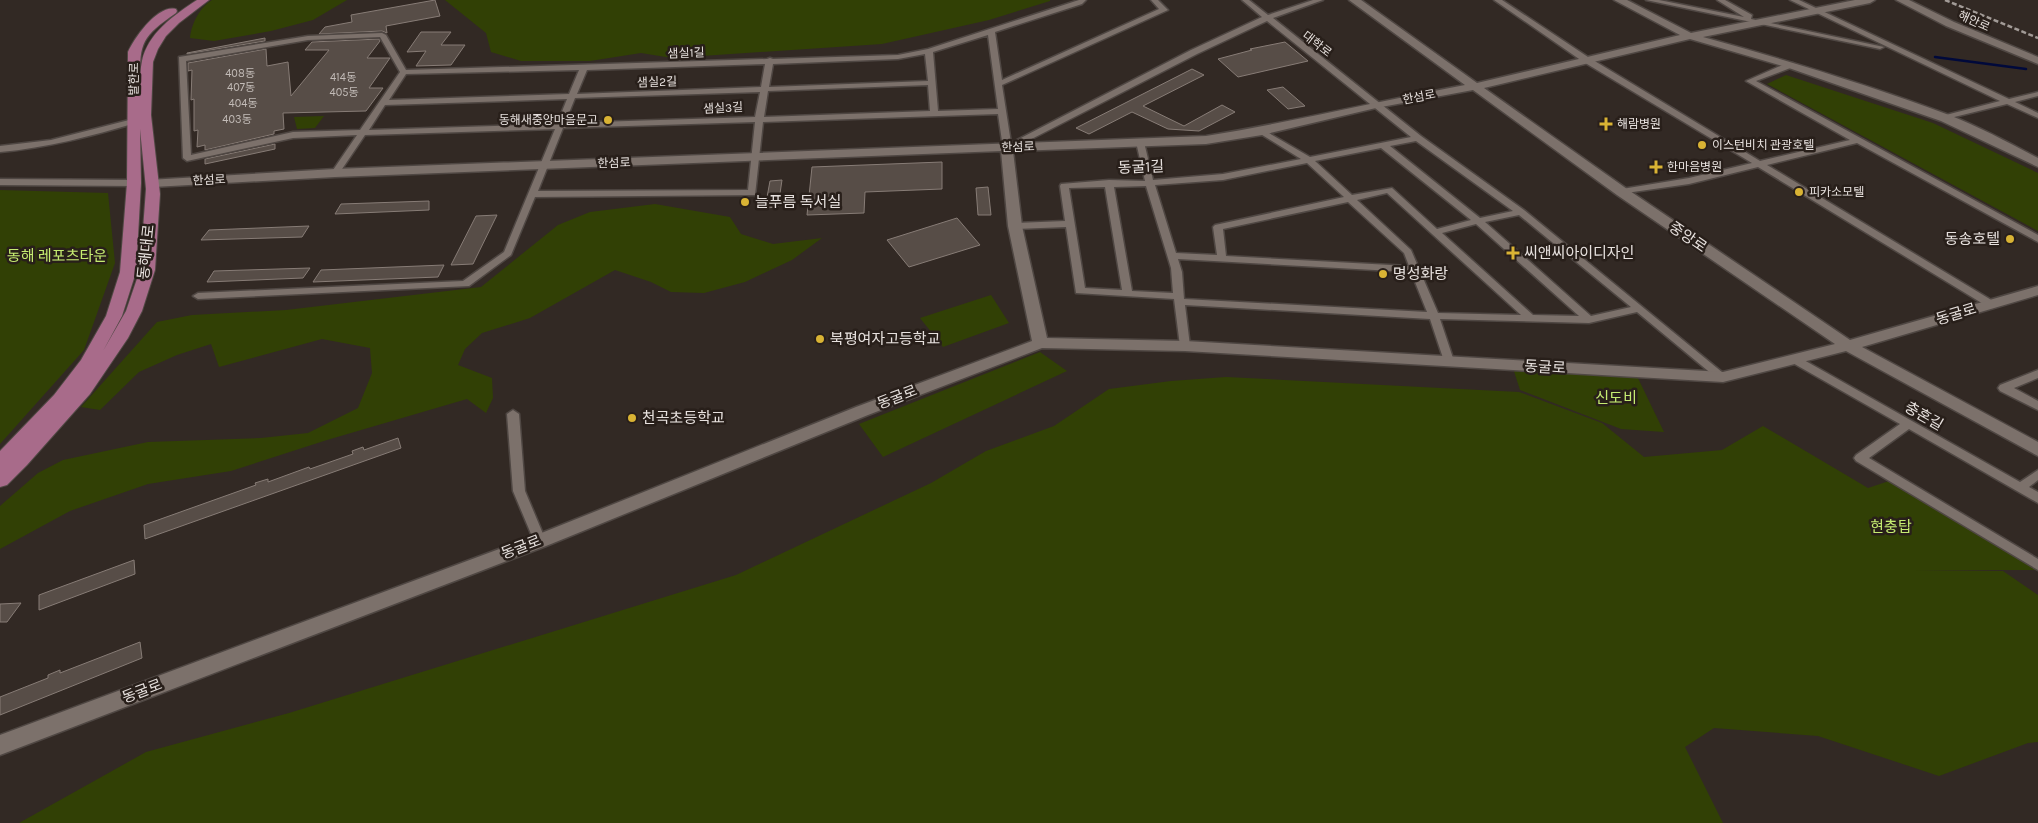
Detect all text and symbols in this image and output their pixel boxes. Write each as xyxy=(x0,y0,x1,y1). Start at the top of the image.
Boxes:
street label: 해안로 xyxy=(1956,8,1992,34)
street label: 대학로 xyxy=(1300,28,1334,60)
street label: 샘실1길 xyxy=(667,45,705,61)
street label: 발한로 xyxy=(127,62,141,96)
house number: 408동 xyxy=(225,67,255,80)
house number: 414동 xyxy=(330,71,356,84)
street label: 샘실2길 xyxy=(637,74,677,90)
house number: 407동 xyxy=(227,81,255,94)
house number: 405동 xyxy=(329,86,359,99)
street label: 한섬로 xyxy=(1401,87,1437,107)
house number: 404동 xyxy=(229,97,257,110)
street label: 샘실3길 xyxy=(703,100,743,116)
house number: 403동 xyxy=(222,113,252,126)
place label: 동해새중앙마을문고 xyxy=(499,113,598,127)
marker: 동해새중앙마을문고 xyxy=(602,114,614,126)
marker: 해람병원 xyxy=(1599,117,1613,131)
place label: 해람병원 xyxy=(1617,117,1661,131)
place label: 이스턴비치 관광호텔 xyxy=(1712,138,1814,152)
street label: 한섬로 xyxy=(1001,139,1035,155)
marker: 이스턴비치 관광호텔 xyxy=(1696,139,1708,151)
street label: 한섬로 xyxy=(597,155,631,171)
street label: 동굴1길 xyxy=(1118,157,1164,177)
marker: 한마음병원 xyxy=(1649,160,1663,174)
place label: 한마음병원 xyxy=(1667,160,1722,174)
street label: 한섬로 xyxy=(192,172,226,188)
place label: 피카소모텔 xyxy=(1809,185,1864,199)
marker: 피카소모텔 xyxy=(1793,186,1805,198)
place label: 늘푸름 독서실 xyxy=(755,193,841,211)
marker: 늘푸름 독서실 xyxy=(739,196,751,208)
street label: 중앙로 xyxy=(1666,218,1710,256)
street label: 동해대로 xyxy=(134,224,158,280)
place label: 동송호텔 xyxy=(1945,230,2000,248)
marker: 동송호텔 xyxy=(2004,233,2016,245)
place label: 씨앤씨아이디자인 xyxy=(1524,244,1634,262)
marker: 씨앤씨아이디자인 xyxy=(1506,246,1520,260)
park label: 동해 레포츠타운 xyxy=(7,247,107,265)
place label: 명성화랑 xyxy=(1393,265,1448,283)
marker: 명성화랑 xyxy=(1377,268,1389,280)
street label: 동굴로 xyxy=(1934,299,1978,329)
place label: 북평여자고등학교 xyxy=(830,330,940,348)
marker: 북평여자고등학교 xyxy=(814,333,826,345)
street label: 동굴로 xyxy=(1524,357,1566,377)
street label: 동굴로 xyxy=(874,381,920,413)
park label: 신도비 xyxy=(1595,389,1637,407)
street label: 충혼길 xyxy=(1902,398,1946,434)
place label: 천곡초등학교 xyxy=(642,409,725,427)
marker: 천곡초등학교 xyxy=(626,412,638,424)
park label: 현충탑 xyxy=(1870,518,1912,536)
street label: 동굴로 xyxy=(498,531,544,563)
street label: 동굴로 xyxy=(119,675,165,707)

